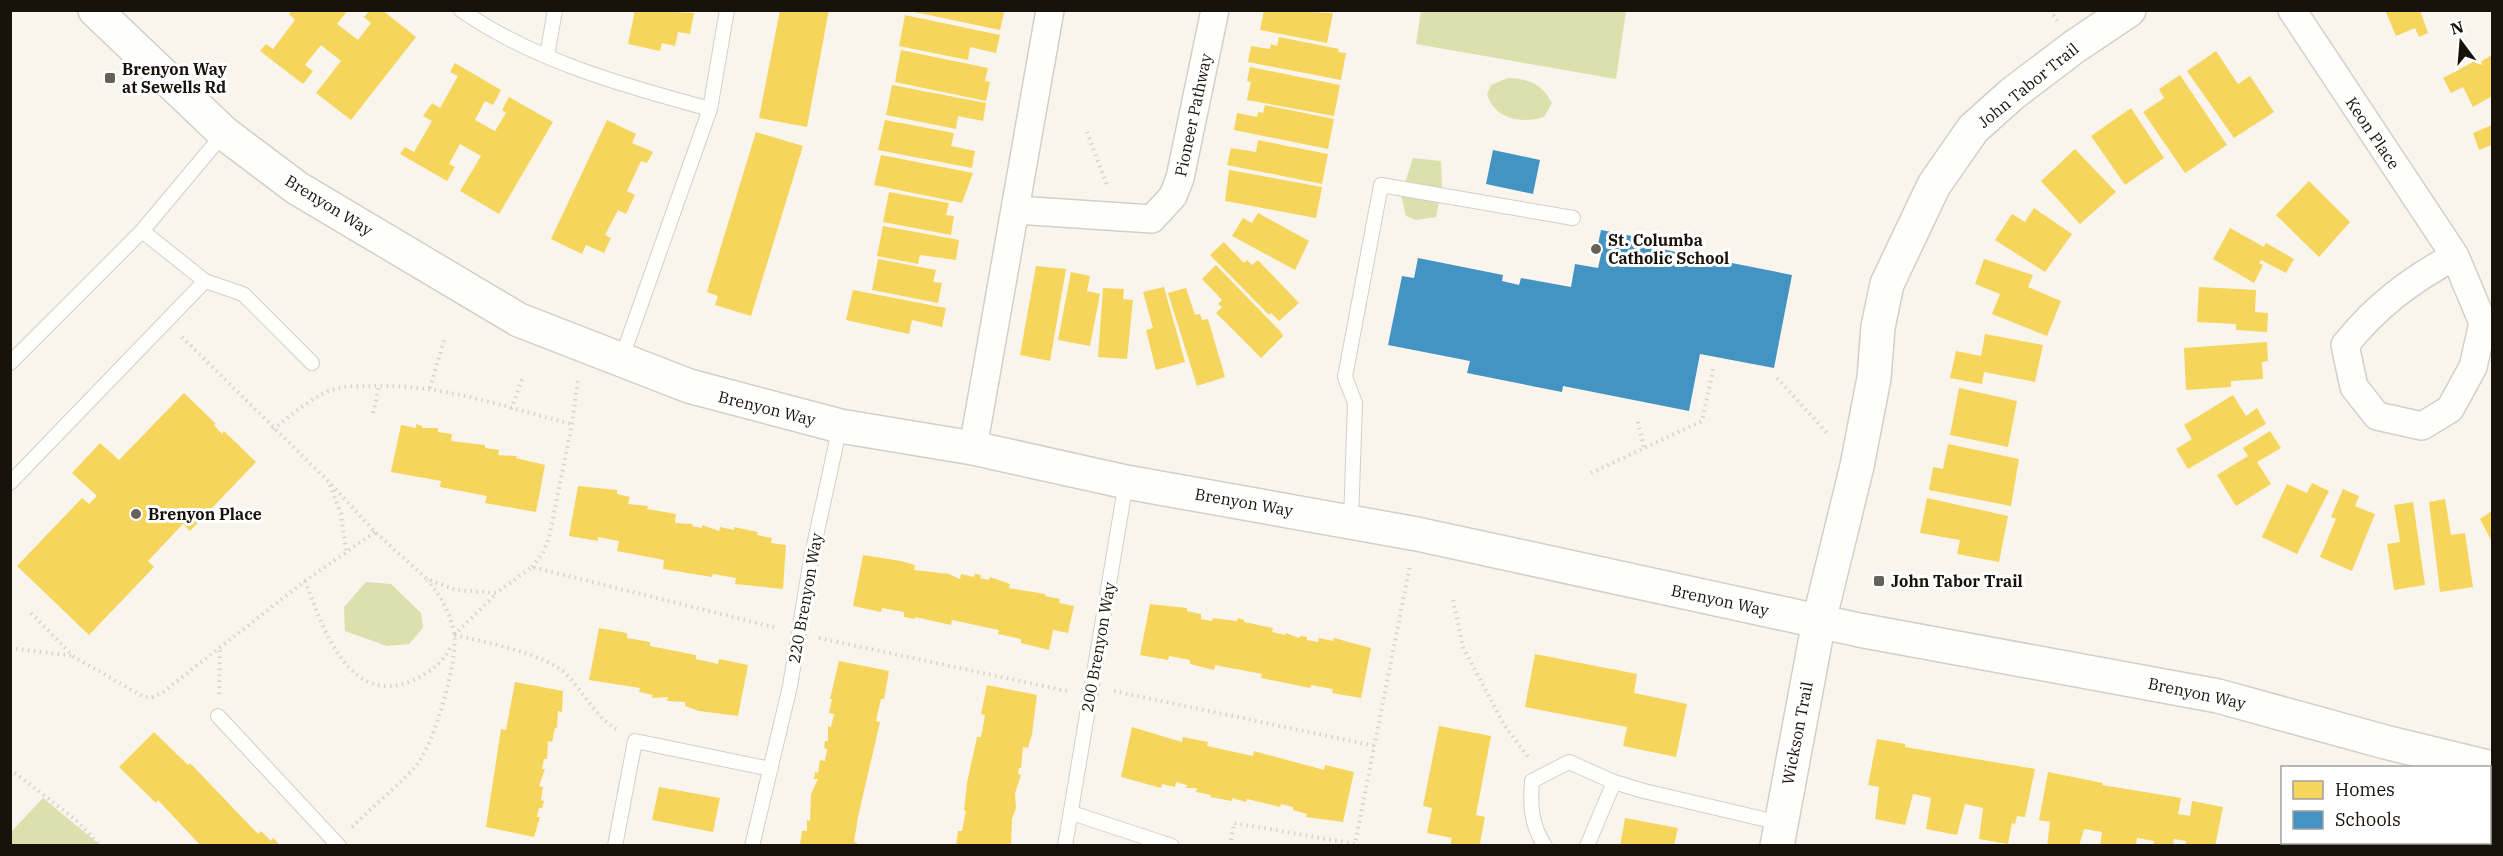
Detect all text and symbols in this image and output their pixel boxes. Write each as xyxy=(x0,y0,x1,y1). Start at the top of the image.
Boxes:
north arrow xyxy=(2431,12,2491,72)
text: N xyxy=(2448,16,2466,39)
street label: John Tabor Trail xyxy=(1974,38,2083,132)
street label: Pioneer Pathway xyxy=(1170,51,1216,178)
place label: Brenyon Way at Sewells Rd xyxy=(122,59,228,97)
marker: Brenyon Way at Sewells Rd xyxy=(103,71,117,85)
street label: Keon Place xyxy=(2342,93,2404,173)
street label: Brenyon Way xyxy=(282,170,377,240)
place label: St. Columba Catholic School xyxy=(1608,230,1729,268)
marker: St. Columba Catholic School xyxy=(1589,242,1603,256)
street label: Brenyon Way xyxy=(716,386,818,430)
street label: Brenyon Way xyxy=(1193,484,1295,521)
place label: Brenyon Place xyxy=(148,504,262,524)
marker: Brenyon Place xyxy=(129,507,143,521)
street label: 220 Brenyon Way xyxy=(784,531,826,665)
place label: John Tabor Trail xyxy=(1891,571,2023,591)
marker: John Tabor Trail xyxy=(1872,574,1886,588)
street label: 200 Brenyon Way xyxy=(1077,580,1119,714)
street label: Brenyon Way xyxy=(1669,580,1771,620)
street label: Brenyon Way xyxy=(2146,673,2248,713)
street label: Wickson Trail xyxy=(1777,680,1817,786)
legend xyxy=(2281,766,2491,844)
text: Homes xyxy=(2335,778,2395,801)
text: Schools xyxy=(2335,808,2401,831)

